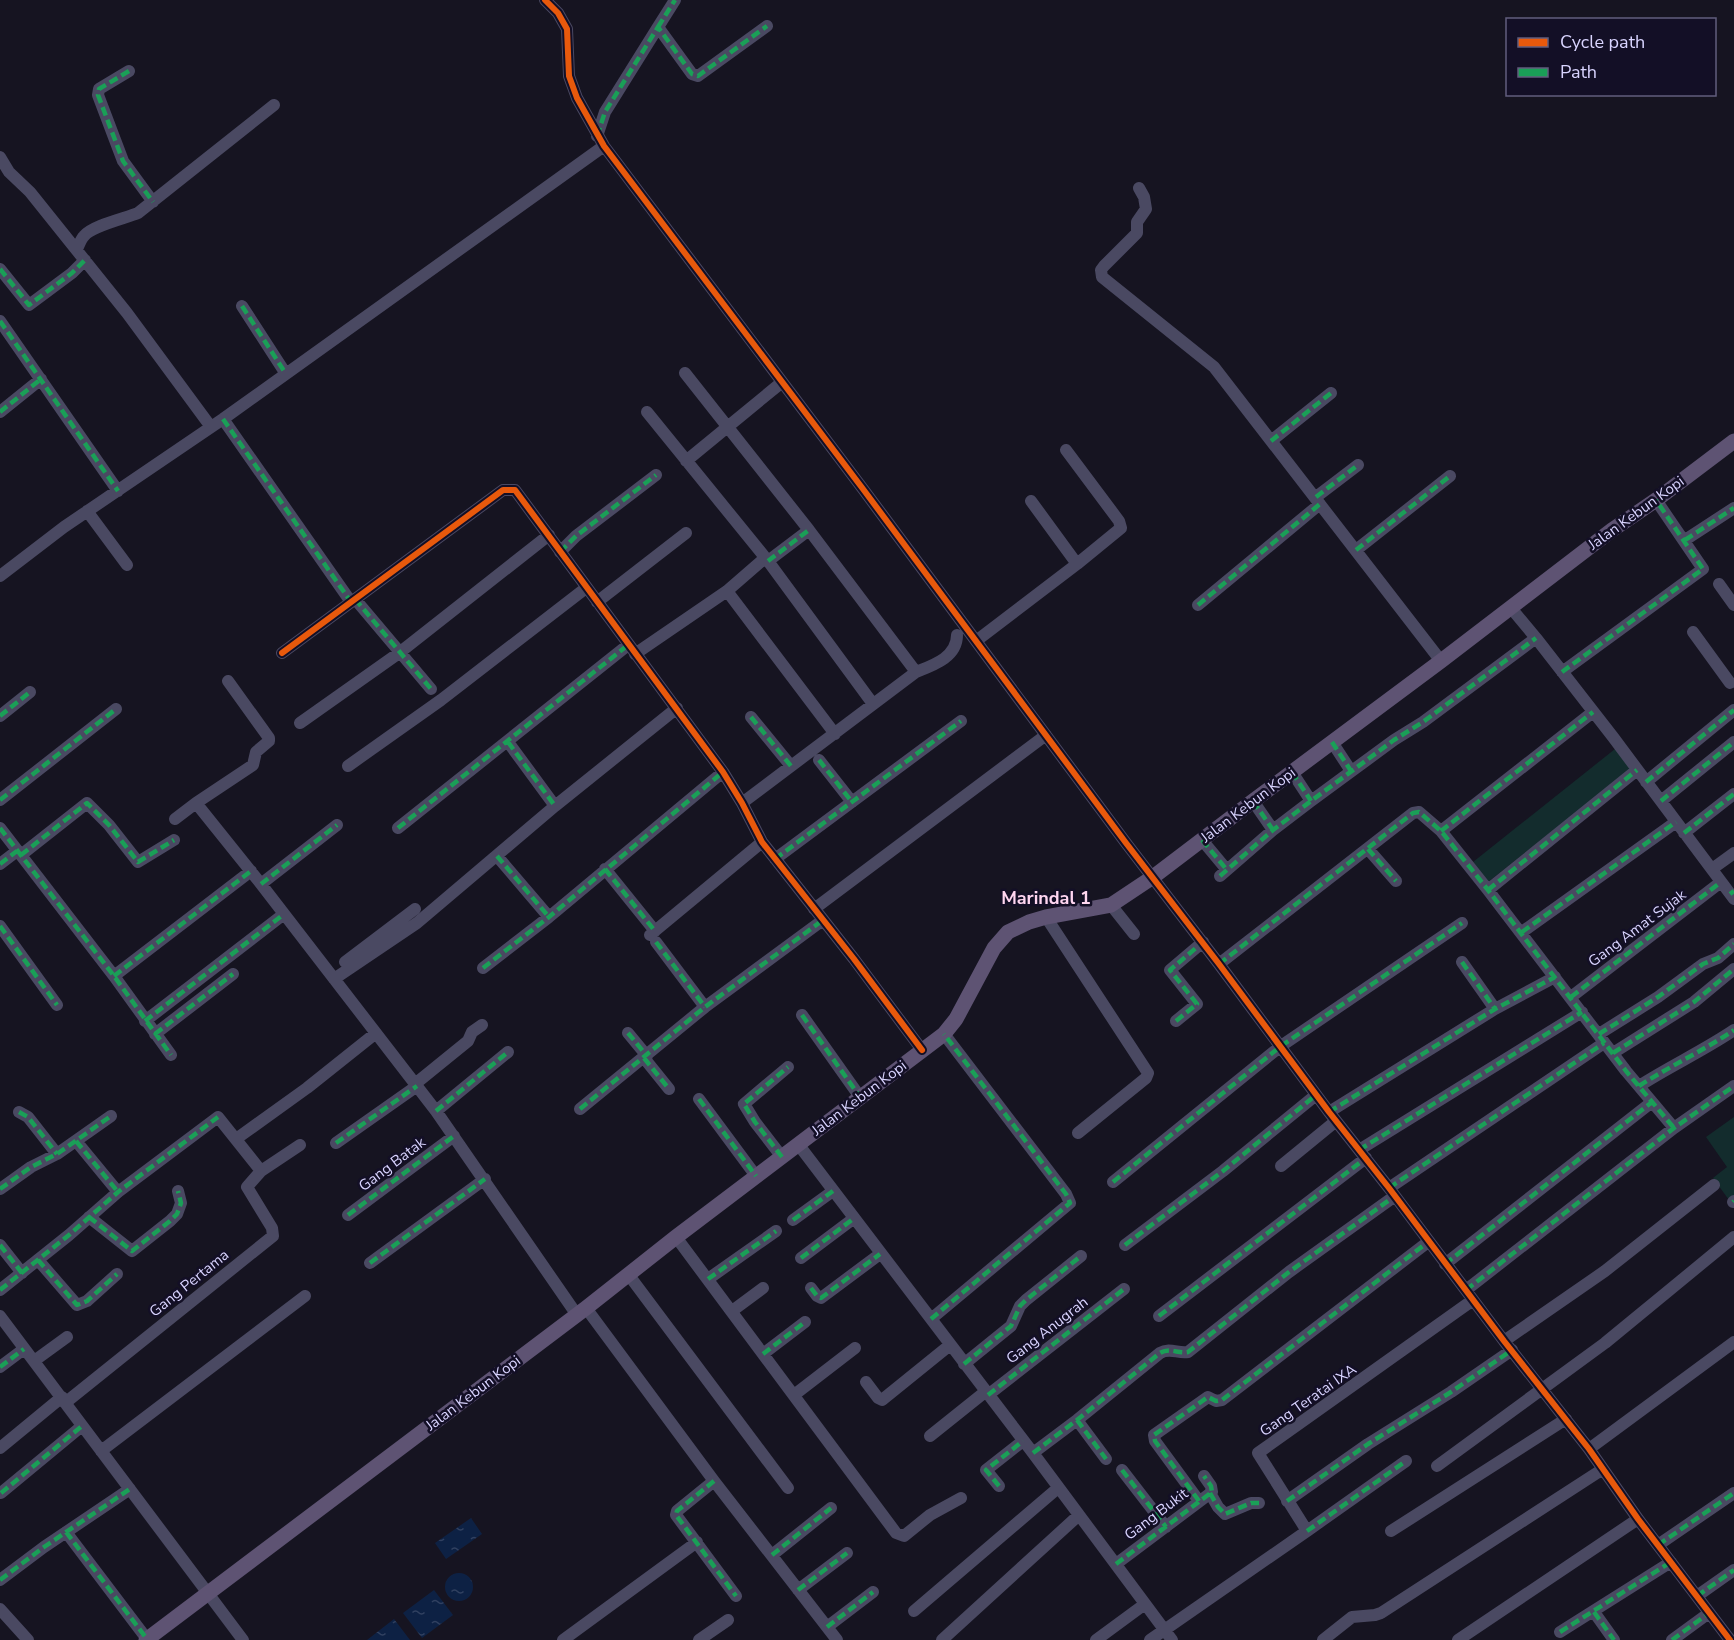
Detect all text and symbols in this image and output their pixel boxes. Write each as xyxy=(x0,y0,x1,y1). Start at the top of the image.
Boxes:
legend xyxy=(1506,18,1716,96)
text: Cycle path xyxy=(1560,30,1645,54)
text: Path xyxy=(1560,60,1597,84)
street label: Jalan Kebun Kopi xyxy=(1583,471,1688,555)
street label: Jalan Kebun Kopi xyxy=(1196,763,1300,848)
street label: Gang Amat Sujak xyxy=(1584,884,1690,971)
district label: Marindal 1 xyxy=(1001,886,1091,910)
street label: Jalan Kebun Kopi xyxy=(807,1056,911,1141)
street label: Gang Batak xyxy=(355,1132,430,1196)
street label: Gang Pertama xyxy=(145,1245,233,1321)
street label: Gang Anugrah xyxy=(1002,1292,1092,1368)
street label: Jalan Kebun Kopi xyxy=(421,1351,525,1436)
street label: Gang Teratai IXA xyxy=(1256,1359,1360,1441)
street label: Gang Bukit xyxy=(1120,1483,1192,1544)

